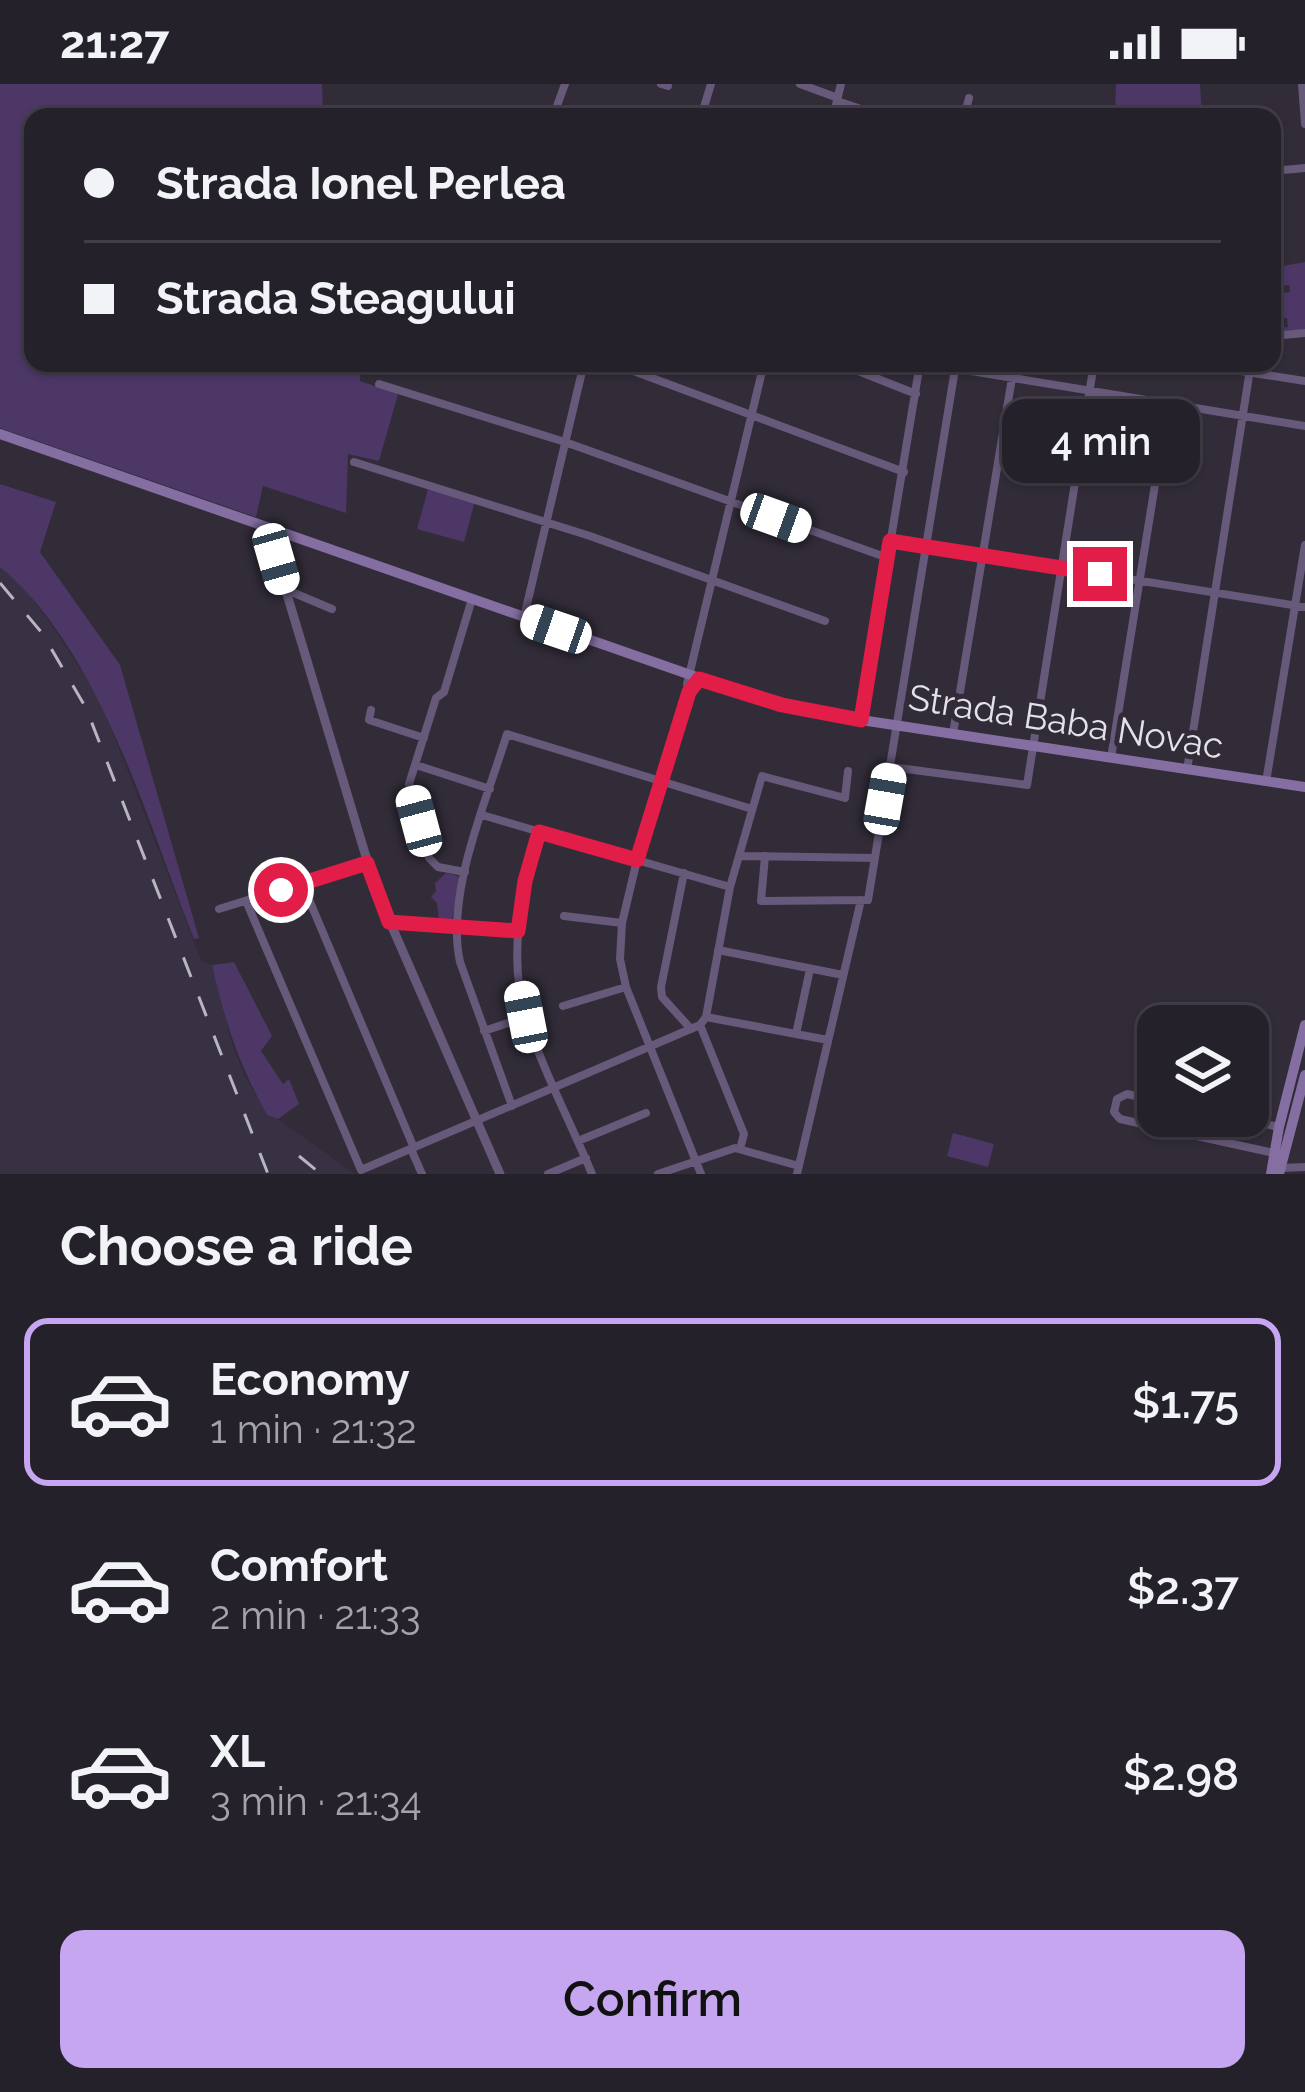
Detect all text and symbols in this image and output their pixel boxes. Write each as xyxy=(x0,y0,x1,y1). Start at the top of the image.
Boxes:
text: 21:27 xyxy=(60,16,169,69)
text: Strada Ionel Perlea xyxy=(156,157,566,210)
text: Strada Steagului xyxy=(156,272,516,325)
callout: 4 min xyxy=(1001,400,1199,484)
text: 4 min xyxy=(1051,418,1151,464)
car xyxy=(736,489,816,547)
car xyxy=(249,519,303,599)
route end xyxy=(1073,547,1127,601)
car xyxy=(516,600,596,658)
street label: Strada Baba Novac xyxy=(906,675,1226,767)
car xyxy=(861,760,909,838)
car xyxy=(392,782,446,860)
route start xyxy=(254,863,308,917)
car xyxy=(501,978,551,1056)
map controls xyxy=(1137,1005,1269,1137)
button: layers xyxy=(1137,1005,1269,1137)
text: Choose a ride xyxy=(60,1214,413,1278)
icon: car xyxy=(66,1348,174,1456)
text: Economy xyxy=(210,1353,410,1406)
text: $1.75 xyxy=(1132,1376,1239,1429)
text: 1 min · 21:32 xyxy=(210,1406,416,1452)
icon: car xyxy=(66,1534,174,1642)
text: Comfort xyxy=(210,1539,388,1592)
text: $2.37 xyxy=(1127,1562,1239,1615)
text: 2 min · 21:33 xyxy=(210,1592,421,1638)
icon: car xyxy=(66,1720,174,1828)
text: XL xyxy=(210,1725,265,1778)
text: $2.98 xyxy=(1123,1748,1239,1801)
text: 3 min · 21:34 xyxy=(210,1778,422,1824)
button: Confirm xyxy=(60,1930,1245,2068)

